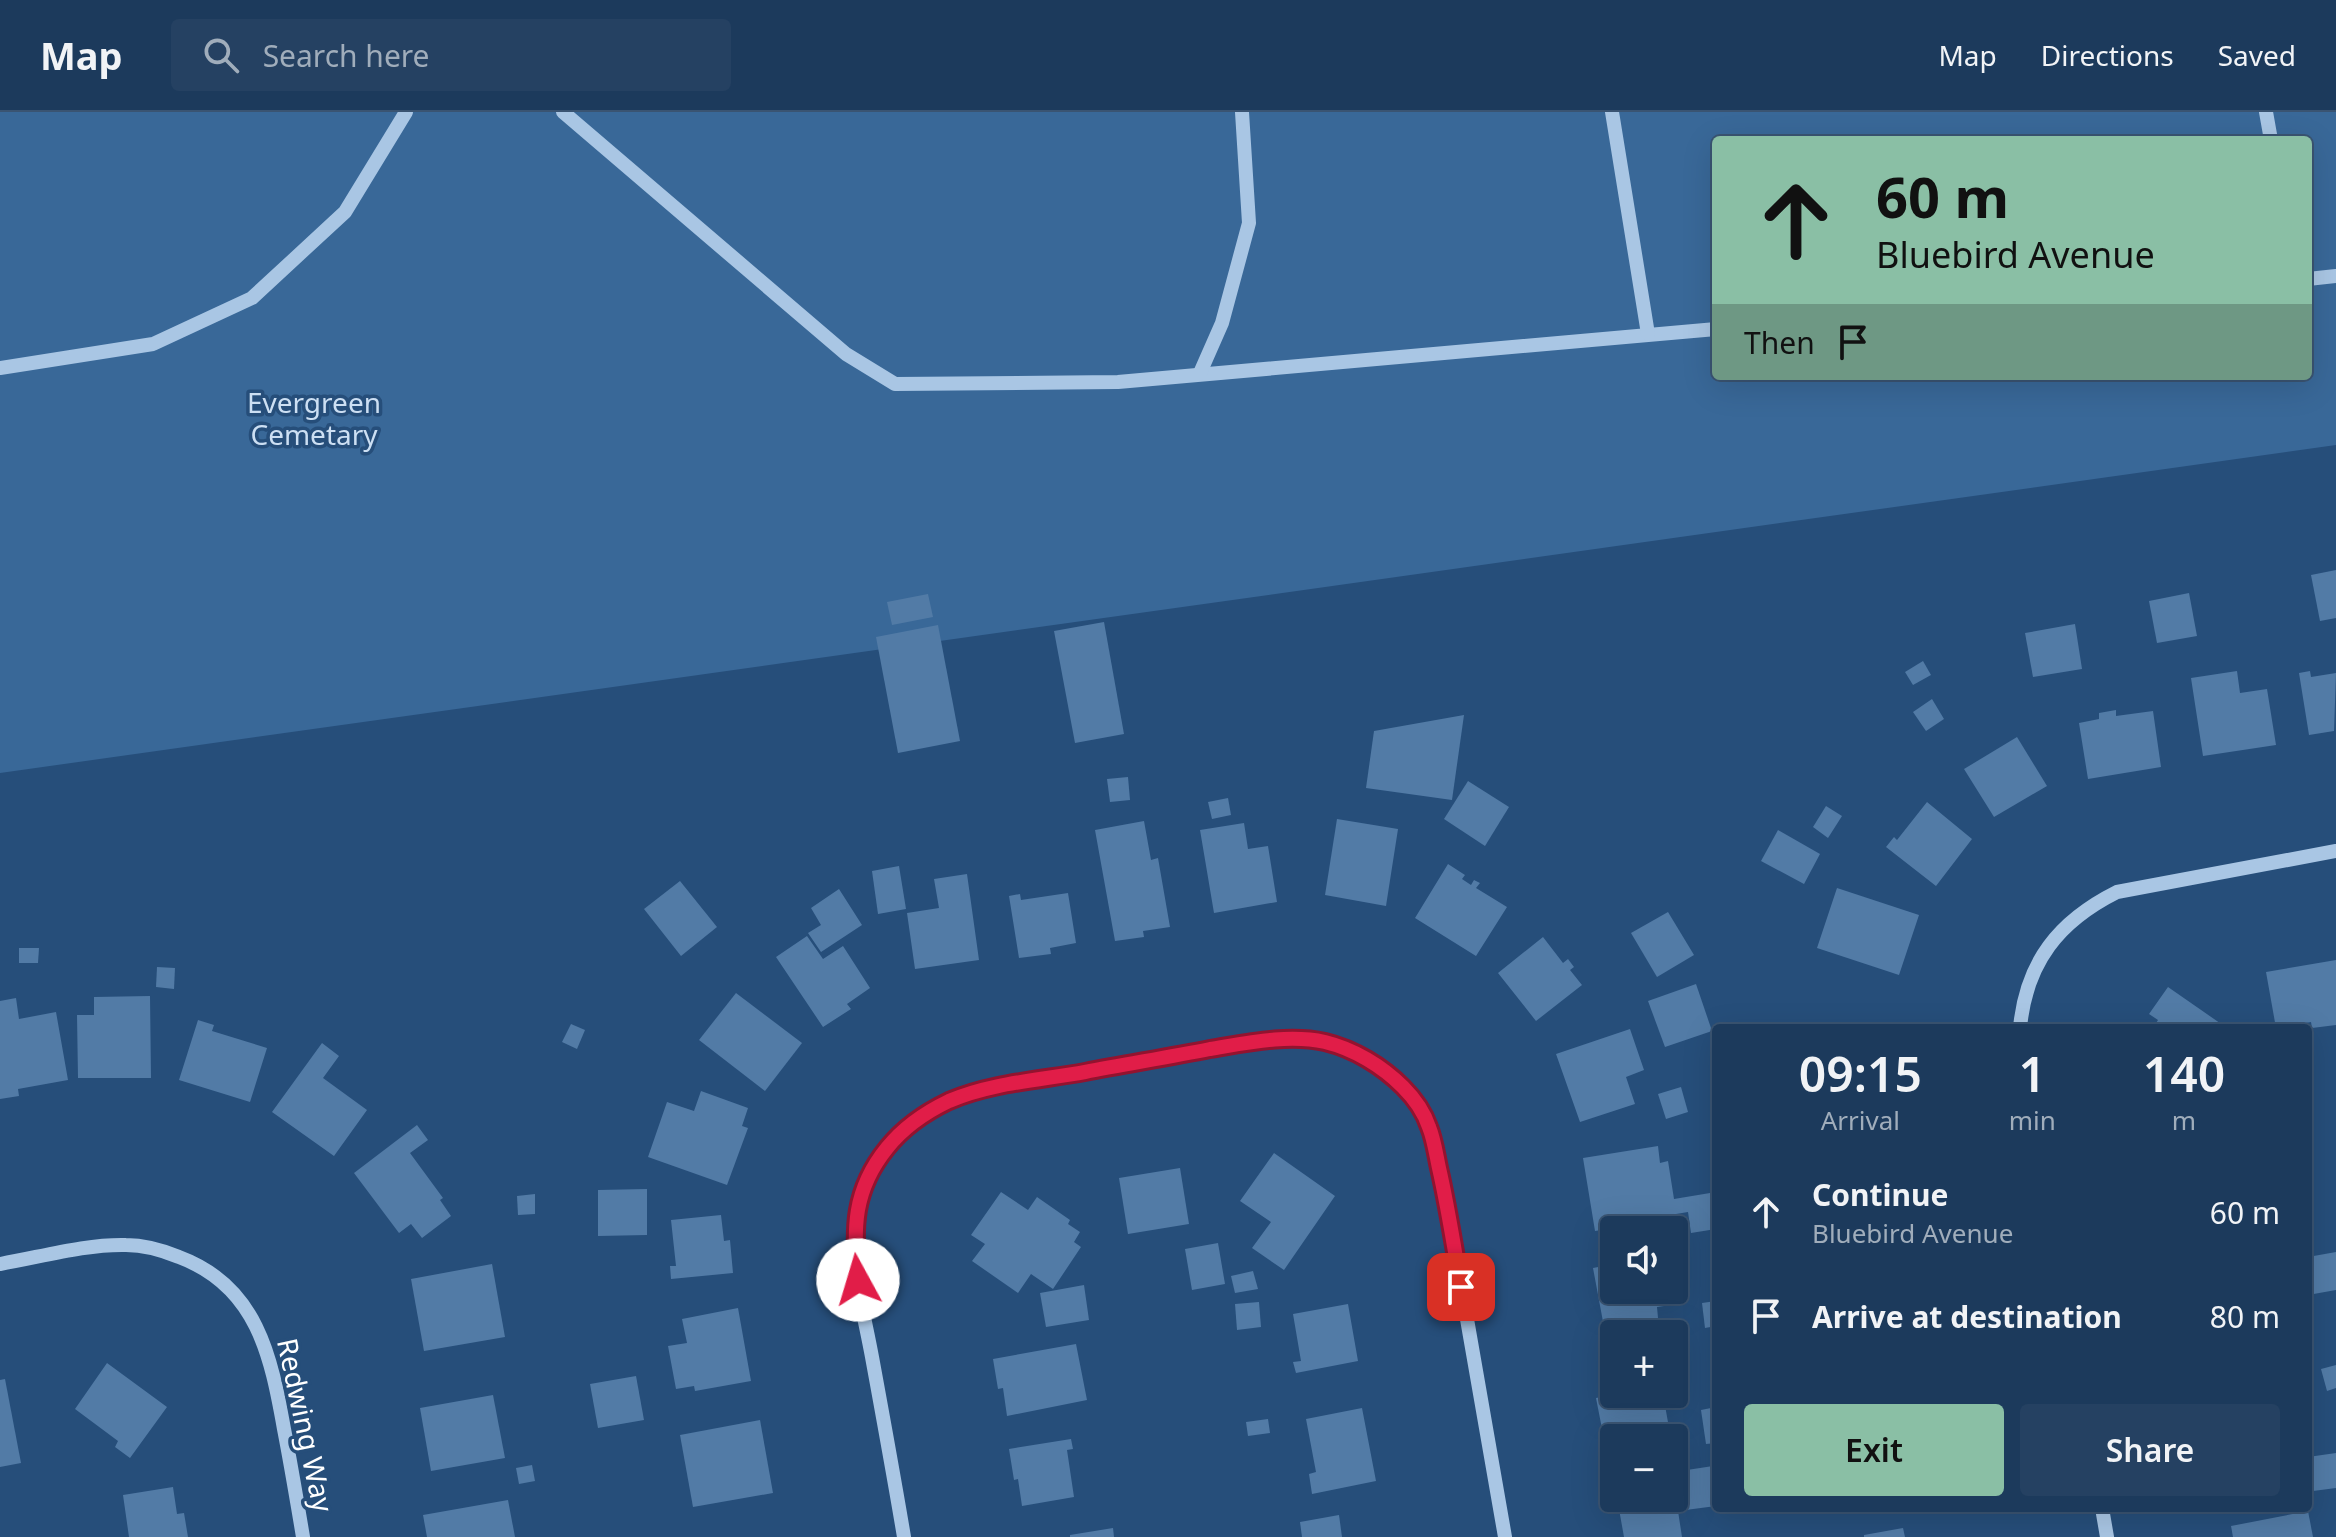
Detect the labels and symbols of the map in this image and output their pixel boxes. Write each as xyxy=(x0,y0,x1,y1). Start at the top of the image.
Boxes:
park label: Evergreen Cemetary xyxy=(247,383,381,453)
position arrow xyxy=(816,1238,900,1322)
pin xyxy=(1427,1253,1495,1321)
street label: Redwing Way xyxy=(269,1335,343,1516)

